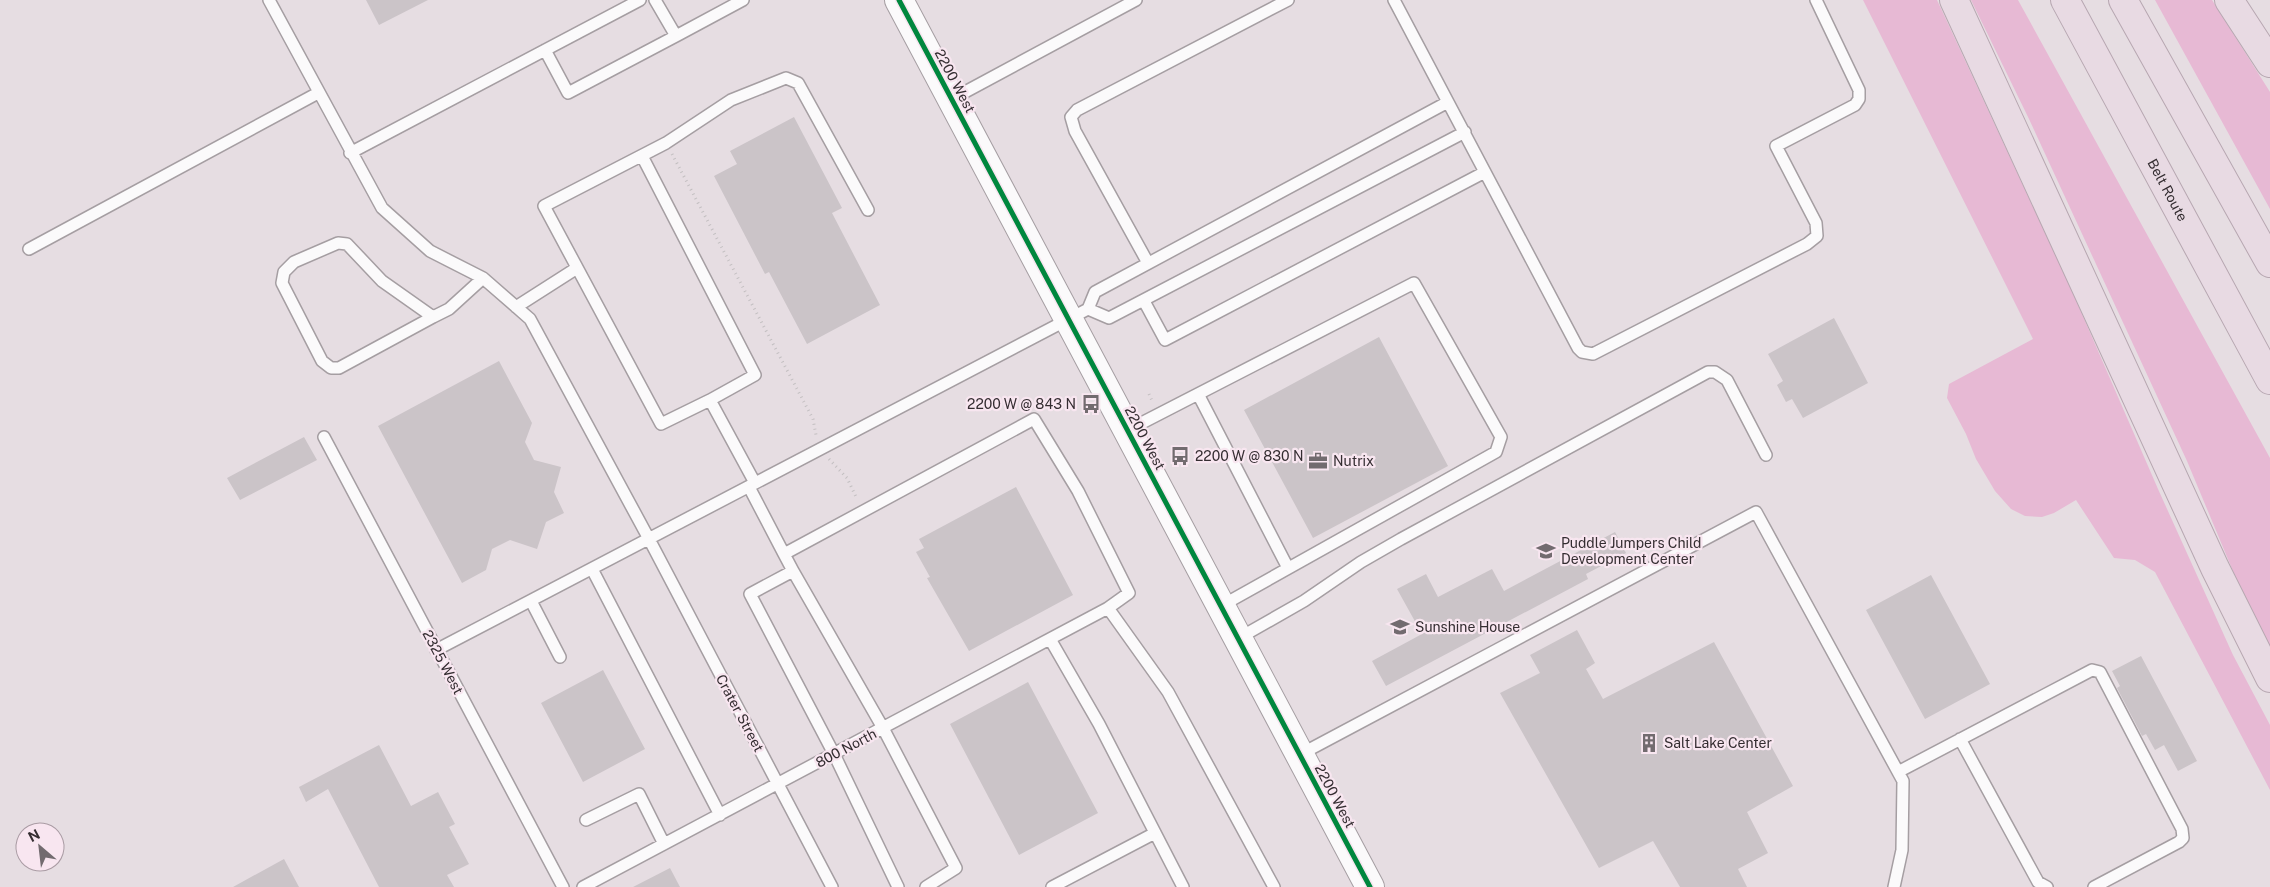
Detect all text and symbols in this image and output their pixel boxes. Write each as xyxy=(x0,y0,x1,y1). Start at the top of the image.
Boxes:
street label: 2200 West xyxy=(932,46,978,116)
street label: Belt Route xyxy=(2144,156,2191,224)
bus stop icon: 2200 W @ 843 N xyxy=(1080,393,1102,415)
place label: 2200 W @ 843 N xyxy=(967,396,1076,412)
street label: 2200 West xyxy=(1122,403,1168,473)
bus stop icon: 2200 W @ 830 N xyxy=(1169,445,1191,467)
place label: 2200 W @ 830 N xyxy=(1195,448,1304,464)
office icon: Nutrix xyxy=(1307,450,1329,472)
place label: Nutrix xyxy=(1333,453,1374,469)
place label: Puddle Jumpers Child Development Center xyxy=(1561,535,1701,567)
school or university icon: Puddle Jumpers Child Development Center xyxy=(1535,540,1557,562)
school or university icon: Sunshine House xyxy=(1389,616,1411,638)
place label: Sunshine House xyxy=(1415,619,1520,635)
street label: 2325 West xyxy=(419,627,467,697)
street label: Crater Street xyxy=(713,672,767,754)
street label: 800 North xyxy=(813,725,879,771)
building icon: Salt Lake Center xyxy=(1638,732,1660,754)
place label: Salt Lake Center xyxy=(1664,735,1772,751)
street label: 2200 West xyxy=(1312,761,1358,831)
north arrow xyxy=(15,822,65,872)
text: N xyxy=(25,826,42,845)

